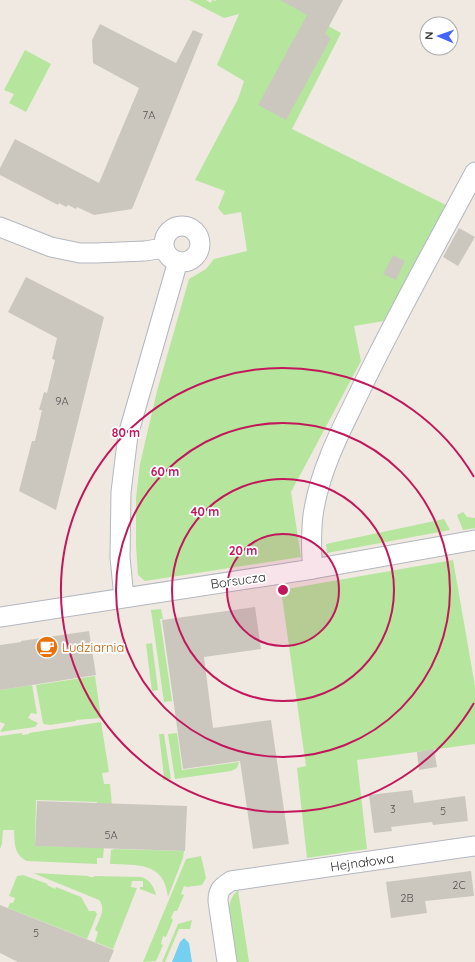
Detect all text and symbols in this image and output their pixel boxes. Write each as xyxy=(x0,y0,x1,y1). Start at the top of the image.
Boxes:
north arrow xyxy=(419,16,459,56)
text: N xyxy=(422,31,436,40)
house number: 7A xyxy=(143,108,155,122)
house number: 9A xyxy=(55,394,69,408)
text: 80 m xyxy=(112,425,140,440)
text: 60 m xyxy=(151,464,179,479)
text: 40 m xyxy=(191,504,219,519)
text: 20 m xyxy=(229,543,257,558)
street label: Borsucza xyxy=(209,568,267,592)
centre of rings xyxy=(276,583,290,597)
cafe icon: Ludziarnia xyxy=(34,634,60,660)
place label: Ludziarnia xyxy=(62,639,124,655)
house number: 3 xyxy=(390,802,396,816)
house number: 5 xyxy=(440,804,446,818)
house number: 5A xyxy=(104,828,118,842)
street label: Hejnałowa xyxy=(329,850,395,874)
house number: 2C xyxy=(452,878,466,892)
house number: 2B xyxy=(400,891,414,905)
house number: 5 xyxy=(33,926,39,940)

